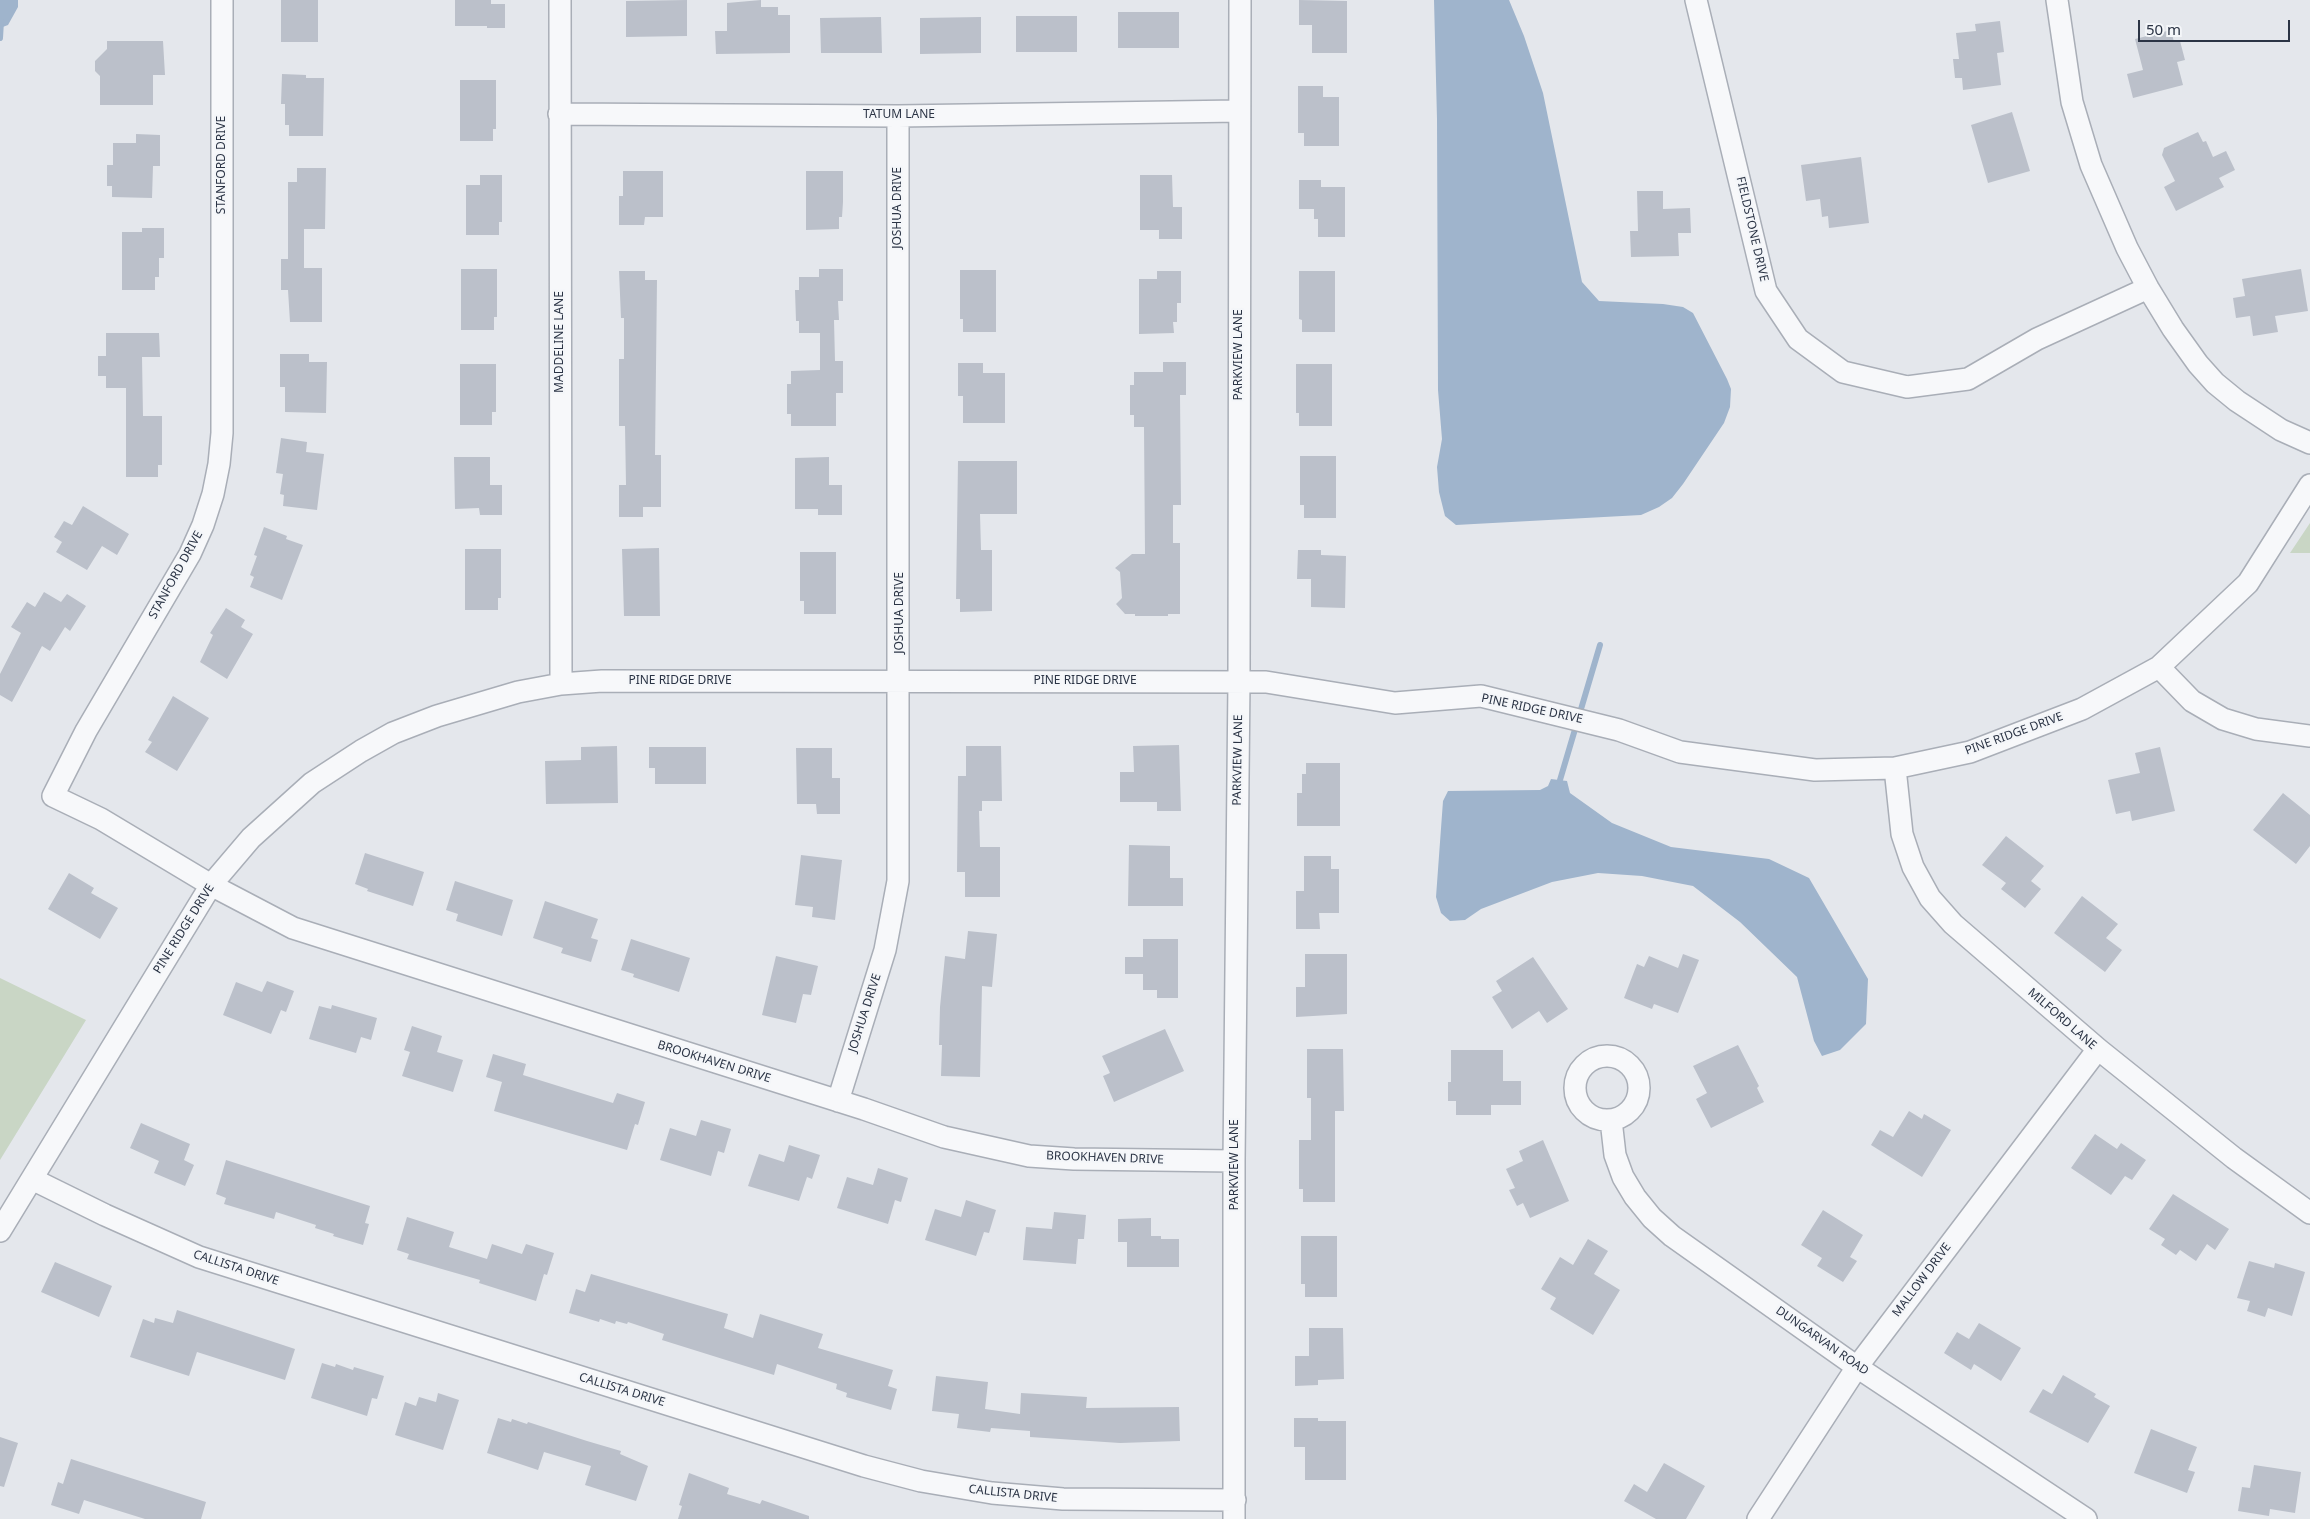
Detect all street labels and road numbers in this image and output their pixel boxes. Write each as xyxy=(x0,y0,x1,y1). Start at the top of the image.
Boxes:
street label: TATUM LANE xyxy=(863,108,935,122)
street label: STANFORD DRIVE xyxy=(215,116,229,214)
street label: JOSHUA DRIVE xyxy=(891,167,905,249)
street label: FIELDSTONE DRIVE xyxy=(1733,175,1771,283)
street label: MADDELINE LANE xyxy=(553,291,567,393)
street label: PARKVIEW LANE xyxy=(1232,309,1246,401)
street label: STANFORD DRIVE xyxy=(146,529,206,621)
street label: JOSHUA DRIVE xyxy=(893,572,907,654)
street label: PINE RIDGE DRIVE xyxy=(628,674,732,688)
street label: PINE RIDGE DRIVE xyxy=(1033,674,1137,688)
street label: PINE RIDGE DRIVE xyxy=(1480,691,1584,727)
street label: PINE RIDGE DRIVE xyxy=(1963,710,2065,758)
street label: PARKVIEW LANE xyxy=(1230,714,1246,806)
street label: PINE RIDGE DRIVE xyxy=(151,881,217,977)
street label: JOSHUA DRIVE xyxy=(846,972,884,1054)
street label: MILFORD LANE xyxy=(2025,985,2099,1053)
street label: BROOKHAVEN DRIVE xyxy=(656,1038,772,1086)
street label: PARKVIEW LANE xyxy=(1228,1119,1242,1211)
street label: BROOKHAVEN DRIVE xyxy=(1046,1149,1164,1167)
street label: MALLOW DRIVE xyxy=(1890,1240,1954,1320)
street label: CALLISTA DRIVE xyxy=(191,1247,281,1289)
street label: DUNGARVAN ROAD xyxy=(1773,1304,1871,1378)
street label: CALLISTA DRIVE xyxy=(577,1370,667,1410)
street label: CALLISTA DRIVE xyxy=(968,1482,1058,1506)

